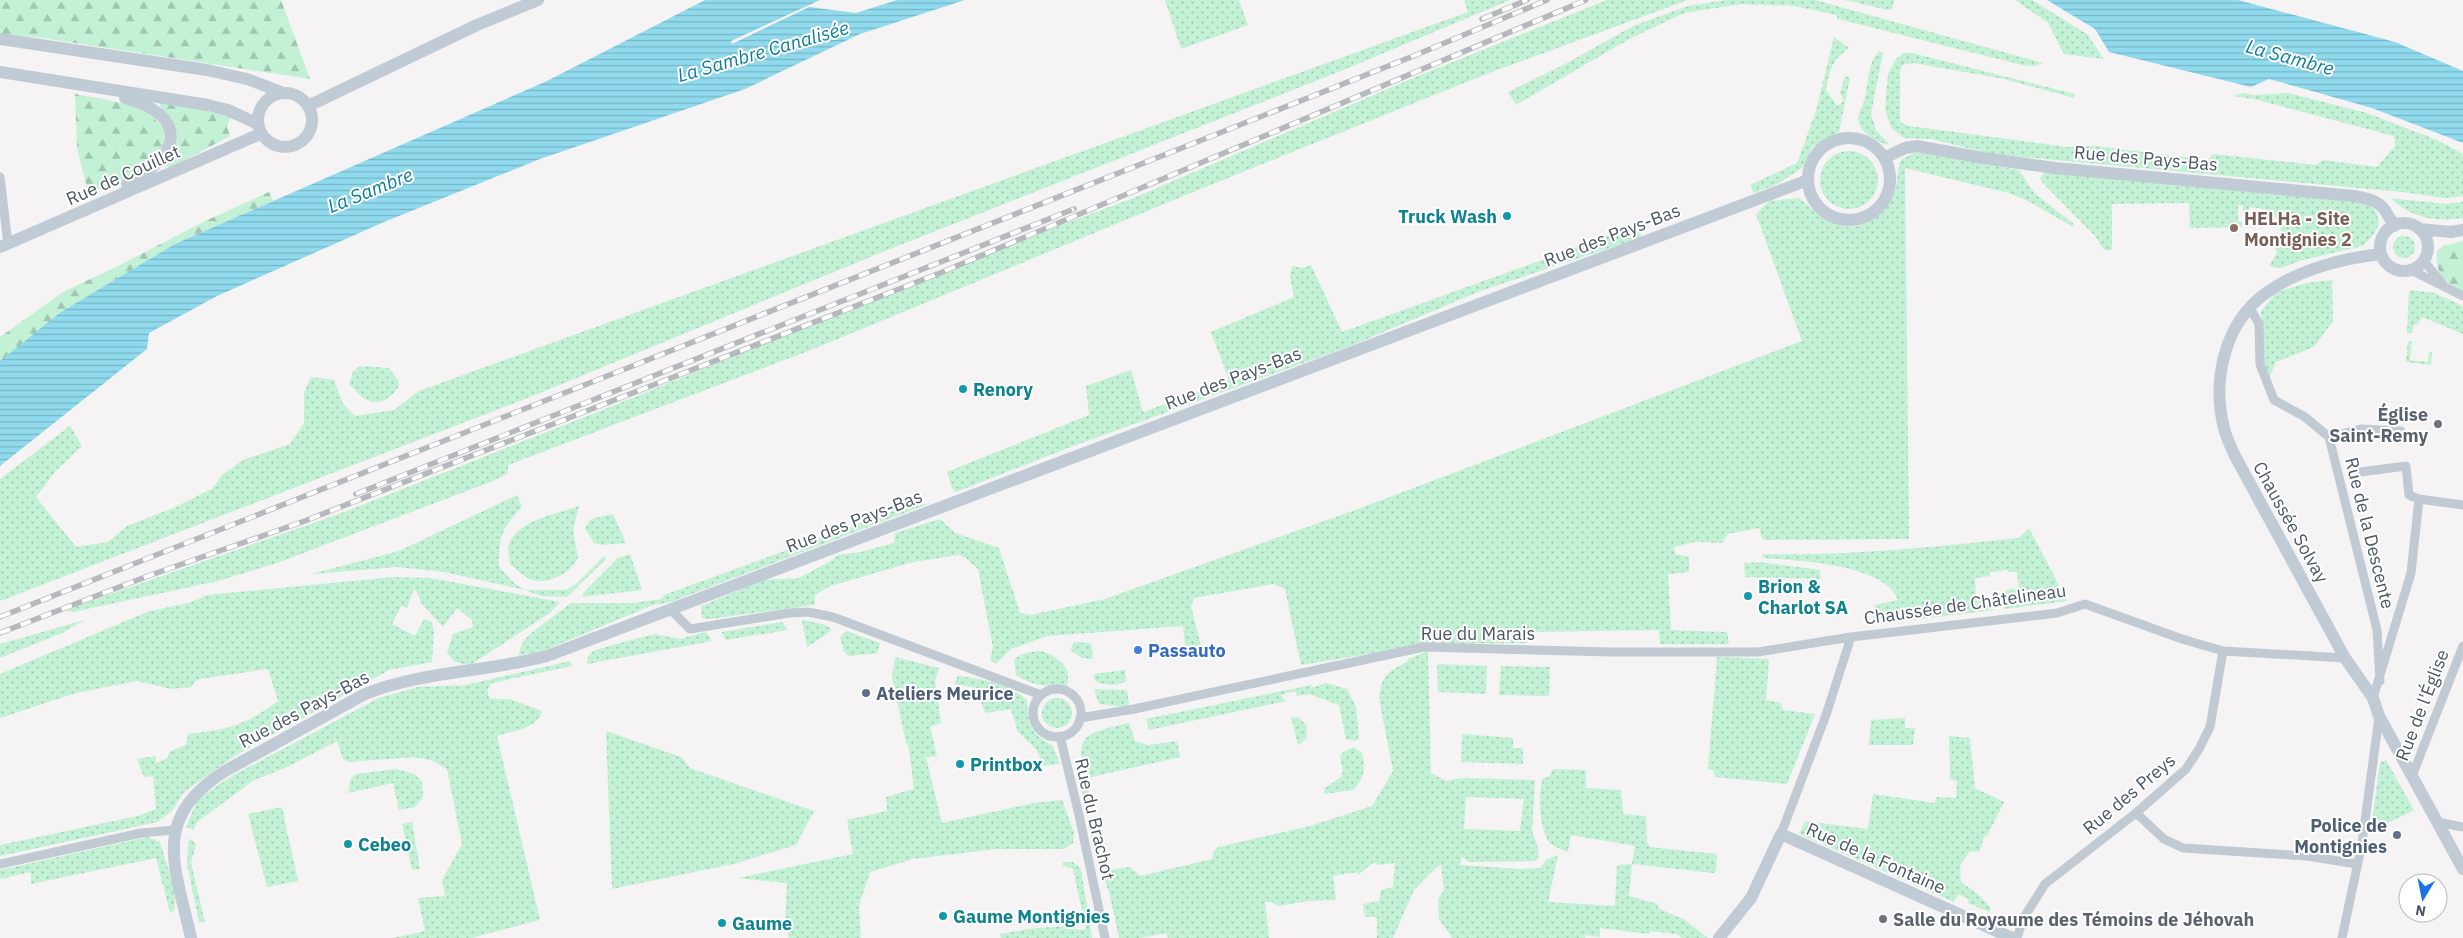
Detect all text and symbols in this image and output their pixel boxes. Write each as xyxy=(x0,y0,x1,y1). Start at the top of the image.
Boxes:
water label: La Sambre Canalisée xyxy=(675,15,852,87)
water label: La Sambre xyxy=(2243,34,2337,80)
street label: Rue de Couillet xyxy=(62,140,184,210)
street label: Rue des Pays-Bas xyxy=(2073,140,2219,176)
water label: La Sambre xyxy=(324,162,416,218)
street label: Rue des Pays-Bas xyxy=(1541,198,1683,272)
place label: Truck Wash xyxy=(1398,205,1497,228)
place label: HELHa - Site Montignies 2 xyxy=(2244,207,2352,251)
marker: Truck Wash xyxy=(1501,210,1513,222)
marker: HELHa - Site Montignies 2 xyxy=(2228,222,2240,234)
street label: Rue des Pays-Bas xyxy=(1162,341,1304,415)
place label: Renory xyxy=(973,378,1033,401)
marker: Renory xyxy=(957,383,969,395)
place label: Église Saint-Remy xyxy=(2329,402,2428,447)
marker: Église Saint-Remy xyxy=(2432,418,2444,430)
street label: Rue de la Descente xyxy=(2340,455,2400,611)
street label: Chaussée Solvay xyxy=(2248,457,2334,587)
street label: Rue des Pays-Bas xyxy=(783,484,925,558)
place label: Brion & Charlot SA xyxy=(1758,575,1848,619)
street label: Chaussée de Châtelineau xyxy=(1863,578,2067,630)
marker: Brion & Charlot SA xyxy=(1742,590,1754,602)
street label: Rue du Marais xyxy=(1421,622,1535,645)
place label: Passauto xyxy=(1148,639,1226,662)
marker: Passauto xyxy=(1132,644,1144,656)
street label: Rue de l'Église xyxy=(2390,646,2454,764)
street label: Rue des Pays-Bas xyxy=(235,665,373,753)
place label: Ateliers Meurice xyxy=(876,682,1014,705)
marker: Ateliers Meurice xyxy=(860,687,872,699)
street label: Rue des Preys xyxy=(2078,749,2180,839)
place label: Printbox xyxy=(970,753,1043,776)
street label: Rue du Brachot xyxy=(1070,756,1120,882)
marker: Printbox xyxy=(954,758,966,770)
place label: Police de Montignies xyxy=(2294,814,2387,858)
street label: Rue de la Fontaine xyxy=(1803,817,1949,899)
marker: Police de Montignies xyxy=(2391,829,2403,841)
place label: Cebeo xyxy=(358,833,411,856)
marker: Cebeo xyxy=(342,838,354,850)
north arrow xyxy=(2398,873,2448,923)
text: N xyxy=(2414,901,2427,921)
place label: Gaume Montignies xyxy=(953,905,1110,928)
place label: Salle du Royaume des Témoins de Jéhovah xyxy=(1893,908,2254,931)
marker: Gaume Montignies xyxy=(937,910,949,922)
place label: Gaume xyxy=(732,912,792,935)
marker: Salle du Royaume des Témoins de Jéhovah xyxy=(1877,913,1889,925)
marker: Gaume xyxy=(716,917,728,929)

